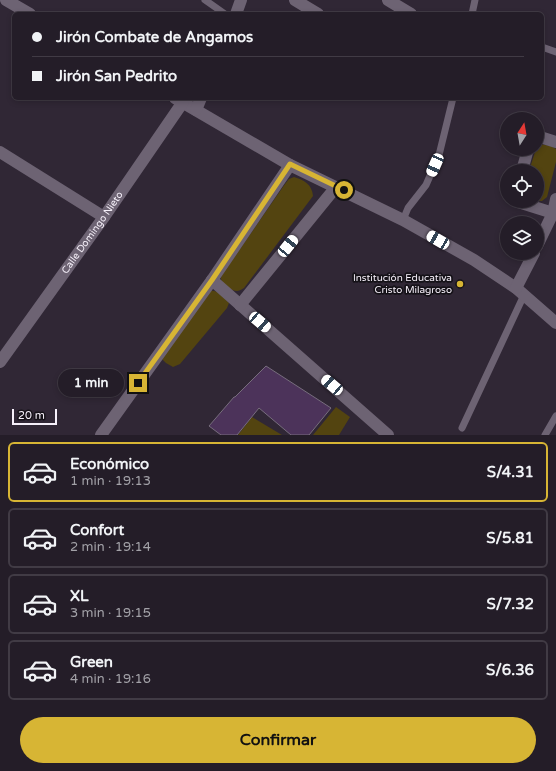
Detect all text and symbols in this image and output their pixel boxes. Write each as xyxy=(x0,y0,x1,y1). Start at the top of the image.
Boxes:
text: Jirón Combate de Angamos xyxy=(56,28,253,46)
text: Jirón San Pedrito xyxy=(56,67,177,85)
north arrow xyxy=(500,112,544,156)
map controls xyxy=(500,112,544,260)
car xyxy=(425,152,445,178)
button: locate xyxy=(500,164,544,208)
route start xyxy=(335,181,353,199)
street label: Calle Domingo Nieto xyxy=(59,189,126,276)
button: layers xyxy=(500,216,544,260)
car xyxy=(425,229,451,251)
car xyxy=(276,233,300,259)
place label: Institución Educativa Cristo Milagroso xyxy=(353,272,452,296)
marker: Institución Educativa Cristo Milagroso xyxy=(455,279,465,289)
car xyxy=(247,310,273,334)
callout: 1 min xyxy=(58,369,124,397)
car xyxy=(319,373,345,397)
route end xyxy=(129,374,147,392)
text: 1 min xyxy=(74,375,108,391)
scale bar xyxy=(12,407,57,426)
text: 20 m xyxy=(18,409,45,422)
icon: car xyxy=(22,454,58,490)
text: Económico xyxy=(70,455,149,473)
text: S/4.31 xyxy=(487,463,534,481)
text: 1 min · 19:13 xyxy=(70,473,151,489)
icon: car xyxy=(22,520,58,556)
text: Confort xyxy=(70,521,124,539)
text: S/5.81 xyxy=(486,529,534,547)
text: 2 min · 19:14 xyxy=(70,539,151,555)
icon: car xyxy=(22,586,58,622)
text: XL xyxy=(70,587,89,605)
text: S/7.32 xyxy=(487,595,534,613)
text: 3 min · 19:15 xyxy=(70,605,151,621)
icon: car xyxy=(22,652,58,688)
text: Green xyxy=(70,653,113,671)
text: S/6.36 xyxy=(486,661,534,679)
text: 4 min · 19:16 xyxy=(70,671,151,687)
button: Confirmar xyxy=(20,717,536,763)

